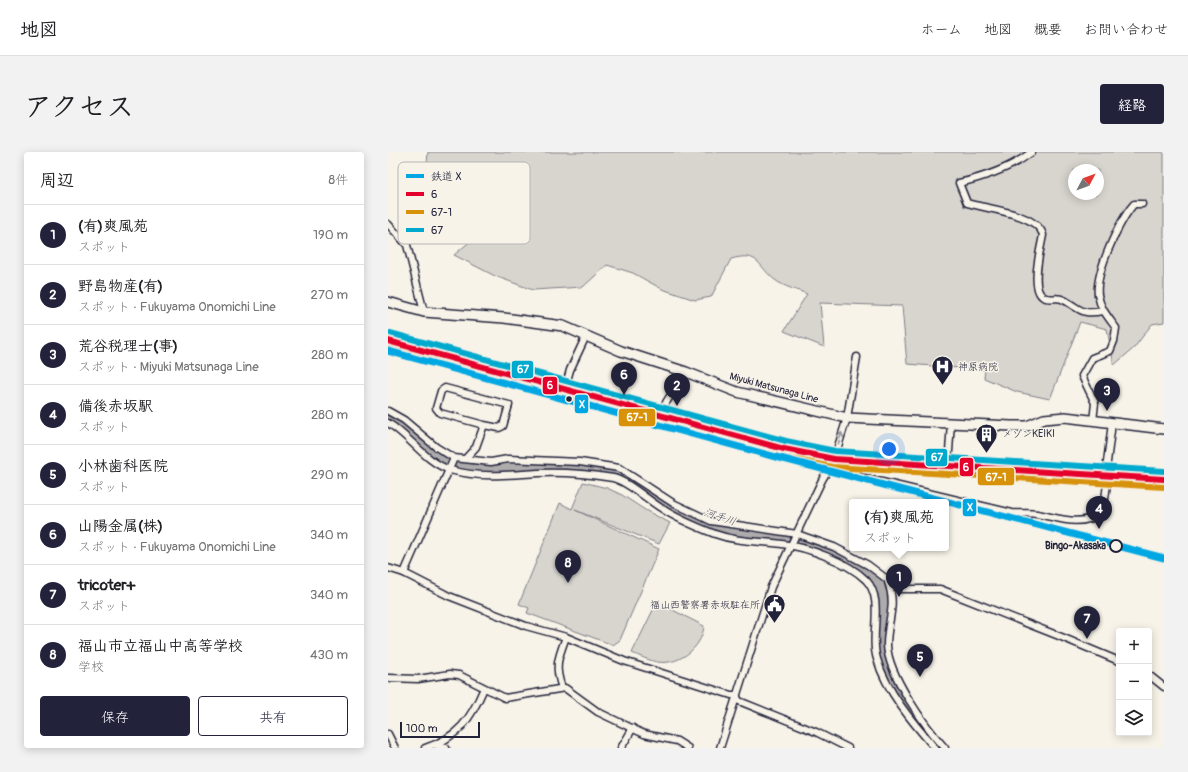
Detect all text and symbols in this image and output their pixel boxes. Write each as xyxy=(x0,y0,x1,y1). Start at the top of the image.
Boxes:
text: 地図 xyxy=(20,18,58,42)
text: ホーム xyxy=(921,21,962,38)
text: 地図 xyxy=(984,21,1012,38)
text: 概要 xyxy=(1034,21,1062,38)
text: お問い合わせ xyxy=(1084,21,1168,38)
button: 経路 xyxy=(1100,84,1164,124)
text: アクセス xyxy=(24,90,134,125)
legend xyxy=(398,162,530,244)
north arrow xyxy=(1068,164,1104,200)
text: 周辺 xyxy=(40,170,74,191)
text: 鉄道 X xyxy=(431,170,462,183)
text: 8件 xyxy=(328,172,348,188)
text: 6 xyxy=(431,188,437,201)
text: 67-1 xyxy=(431,206,452,219)
text: (有)爽風苑 xyxy=(78,217,148,236)
text: 67 xyxy=(431,224,443,237)
text: 1 xyxy=(50,227,56,243)
text: 190 m xyxy=(313,227,348,243)
text: スポット xyxy=(78,239,130,255)
text: 野島物産(有) xyxy=(78,277,163,296)
text: 2 xyxy=(49,287,57,303)
text: 270 m xyxy=(311,287,348,303)
text: スポット · Fukuyama Onomichi Line xyxy=(78,299,276,315)
text: 荒谷税理士(事) xyxy=(78,337,178,356)
text: 3 xyxy=(49,347,57,363)
text: 280 m xyxy=(311,347,348,363)
hospital icon: 神原病院 xyxy=(929,354,955,387)
text: スポット · Miyuki Matsunaga Line xyxy=(78,359,259,375)
line badge: 67 xyxy=(511,360,534,379)
place label: 神原病院 xyxy=(958,361,998,373)
pin: 6 xyxy=(611,362,637,395)
text: 67 xyxy=(517,363,529,376)
street label: Miyuki Matsunaga Line xyxy=(728,370,820,406)
pin: 2 xyxy=(664,373,690,406)
line badge: 6 xyxy=(542,376,558,395)
pin: 3 xyxy=(1094,378,1120,411)
text: 6 xyxy=(547,379,554,392)
unlabelled marker xyxy=(564,394,574,404)
line badge: X xyxy=(574,394,589,414)
text: 備後赤坂駅 xyxy=(78,397,153,416)
text: X xyxy=(579,398,585,411)
text: 4 xyxy=(49,407,57,423)
text: 280 m xyxy=(311,407,348,423)
line badge: 67-1 xyxy=(618,408,656,427)
text: 67-1 xyxy=(626,411,648,424)
text: スポット xyxy=(78,419,130,435)
building icon: メゾンKEIKI xyxy=(974,421,1000,454)
place label: メゾンKEIKI xyxy=(1002,428,1055,440)
one-way arrow xyxy=(837,432,844,445)
your location xyxy=(879,439,899,459)
line badge: 67 xyxy=(925,448,948,467)
text: 67 xyxy=(931,451,943,464)
text: 小林歯科医院 xyxy=(78,457,168,476)
line badge: 6 xyxy=(959,457,974,477)
text: 6 xyxy=(963,461,970,474)
text: 5 xyxy=(49,467,57,483)
text: 290 m xyxy=(311,467,348,483)
line badge: 67-1 xyxy=(977,467,1015,486)
text: 67-1 xyxy=(985,471,1007,484)
text: スポット xyxy=(78,479,130,495)
pin: 4 xyxy=(1086,496,1112,529)
line badge: X xyxy=(962,498,977,517)
popup xyxy=(849,499,949,551)
text: X xyxy=(967,501,973,514)
water label: 河手川 xyxy=(702,505,738,529)
text: (有)爽風苑 xyxy=(864,508,934,527)
text: 山陽金属(株) xyxy=(78,517,163,536)
text: 6 xyxy=(49,527,57,543)
text: 340 m xyxy=(310,527,348,543)
text: スポット xyxy=(864,530,916,546)
text: スポット · Fukuyama Onomichi Line xyxy=(78,539,276,555)
marker: Bingo-Akasaka xyxy=(1109,539,1123,553)
place label: Bingo-Akasaka xyxy=(1045,540,1106,552)
pin: 8 xyxy=(555,550,581,583)
pin: 1 xyxy=(886,564,912,597)
text: tricoter+ xyxy=(78,576,135,595)
text: 7 xyxy=(50,587,56,603)
text: 340 m xyxy=(310,587,348,603)
public building icon: 福山西警察署赤坂駐在所 xyxy=(762,592,788,625)
text: スポット xyxy=(78,598,130,614)
place label: 福山西警察署赤坂駐在所 xyxy=(650,599,760,611)
pin: 7 xyxy=(1074,606,1100,639)
map controls xyxy=(1116,628,1152,736)
button: + xyxy=(1116,628,1152,664)
text: 福山市立福山中高等学校 xyxy=(78,637,243,656)
pin: 5 xyxy=(907,644,933,677)
text: 8 xyxy=(50,647,56,663)
text: 430 m xyxy=(310,647,348,663)
text: 学校 xyxy=(78,659,104,675)
button: − xyxy=(1116,664,1152,700)
button: 保存 xyxy=(40,696,190,736)
button: 共有 xyxy=(198,696,348,736)
button: layers xyxy=(1116,700,1152,736)
scale bar xyxy=(400,720,480,739)
text: 100 m xyxy=(406,722,437,735)

